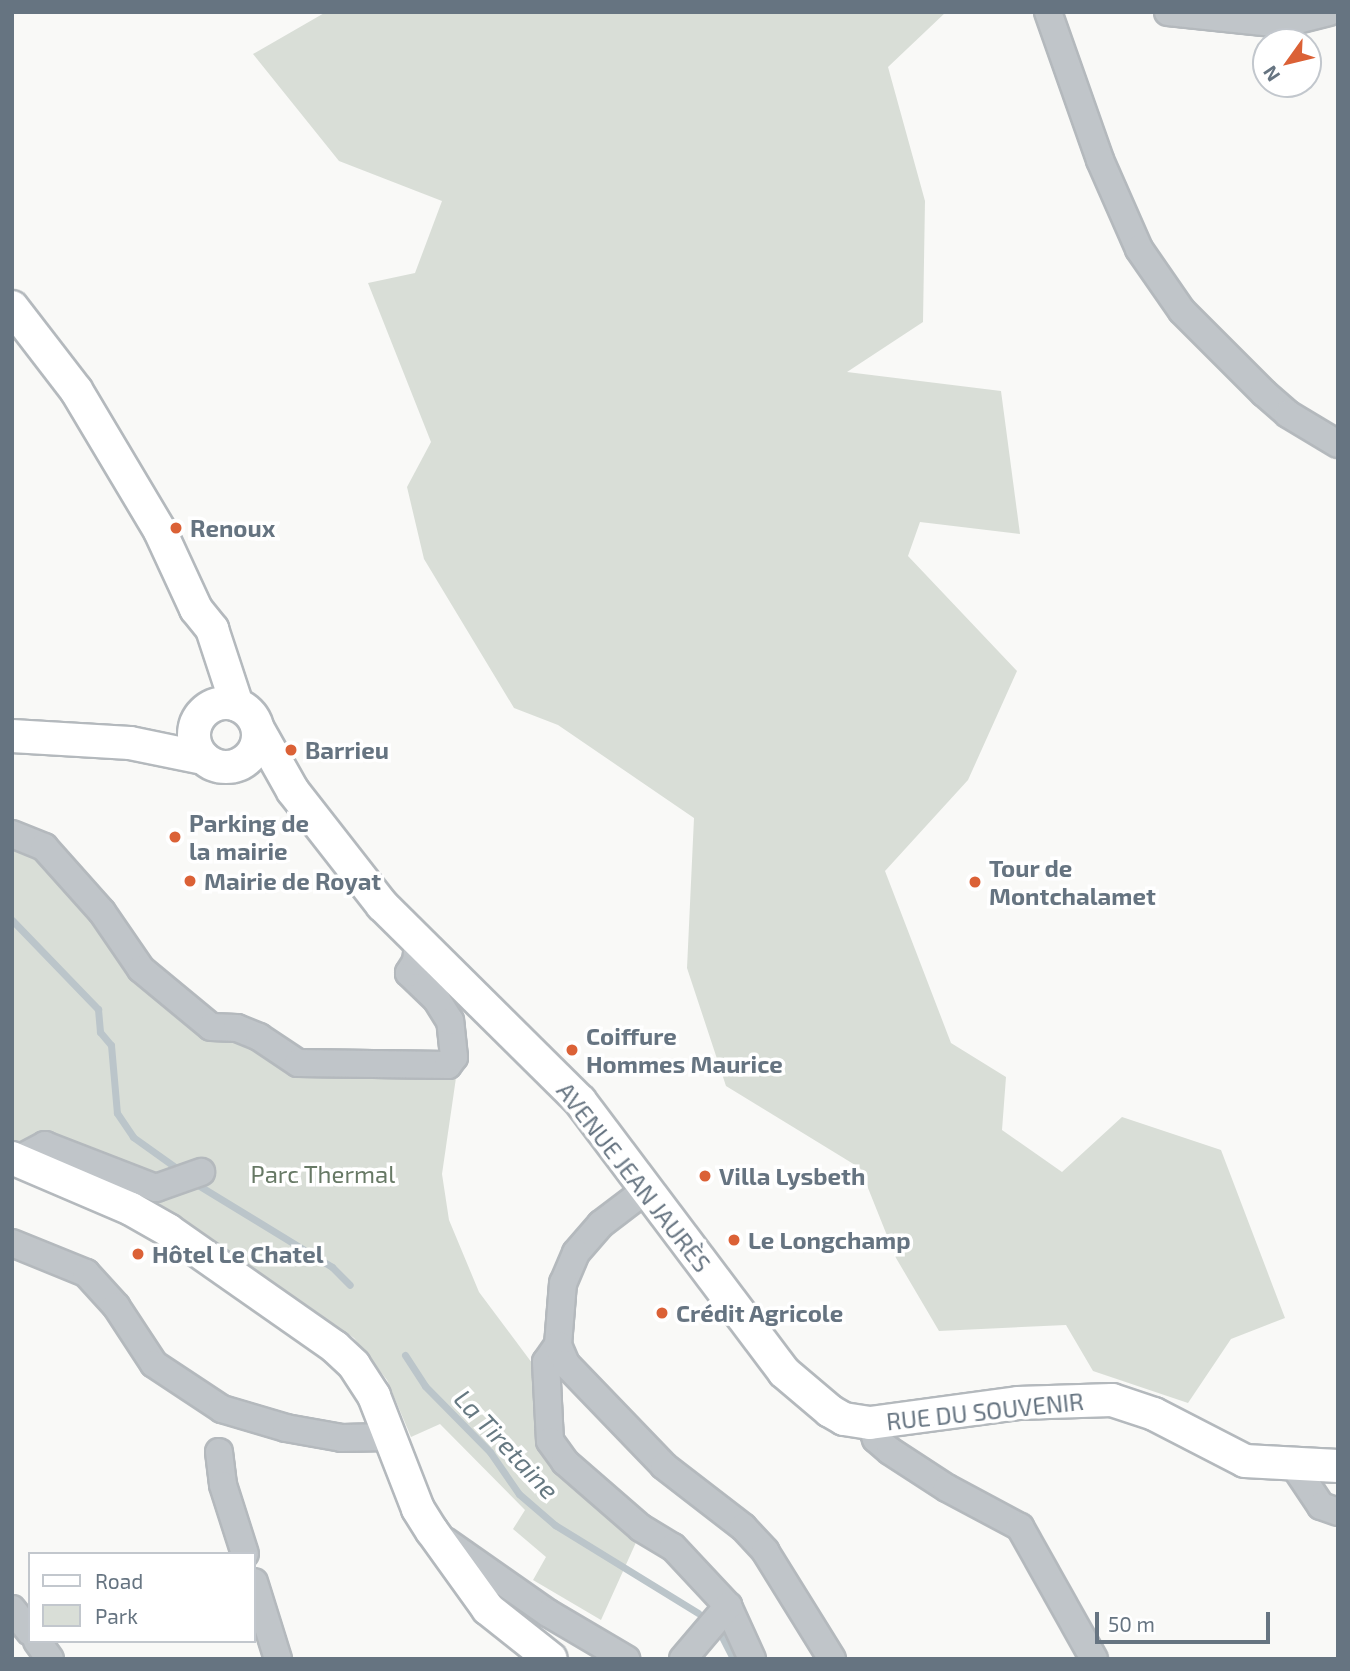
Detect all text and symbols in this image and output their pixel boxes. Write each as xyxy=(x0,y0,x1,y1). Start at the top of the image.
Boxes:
north arrow xyxy=(1252,28,1322,98)
text: N xyxy=(1257,62,1284,86)
place label: Renoux xyxy=(190,514,275,542)
marker: Renoux xyxy=(168,520,184,536)
place label: Barrieu xyxy=(305,736,389,764)
marker: Barrieu xyxy=(283,742,299,758)
place label: Parking de la mairie xyxy=(189,809,309,865)
marker: Parking de la mairie xyxy=(167,829,183,845)
place label: Tour de Montchalamet xyxy=(989,854,1156,910)
place label: Mairie de Royat xyxy=(204,867,381,895)
marker: Mairie de Royat xyxy=(182,873,198,889)
marker: Tour de Montchalamet xyxy=(967,874,983,890)
place label: Coiffure Hommes Maurice xyxy=(586,1022,783,1078)
marker: Coiffure Hommes Maurice xyxy=(564,1042,580,1058)
street label: AVENUE JEAN JAURÈS xyxy=(551,1076,717,1278)
park label: Parc Thermal xyxy=(250,1160,396,1188)
place label: Villa Lysbeth xyxy=(719,1162,865,1190)
marker: Villa Lysbeth xyxy=(697,1168,713,1184)
place label: Le Longchamp xyxy=(748,1226,911,1254)
marker: Le Longchamp xyxy=(726,1232,742,1248)
place label: Hôtel Le Chatel xyxy=(152,1240,324,1268)
marker: Hôtel Le Chatel xyxy=(130,1246,146,1262)
place label: Crédit Agricole xyxy=(676,1299,844,1327)
marker: Crédit Agricole xyxy=(654,1305,670,1321)
water label: La Tiretaine xyxy=(448,1382,566,1506)
street label: RUE DU SOUVENIR xyxy=(885,1386,1085,1436)
legend xyxy=(28,1552,256,1643)
text: Road xyxy=(95,1568,143,1593)
scale bar xyxy=(1098,1598,1273,1642)
text: Park xyxy=(95,1603,138,1628)
text: 50 m xyxy=(1108,1611,1155,1636)

